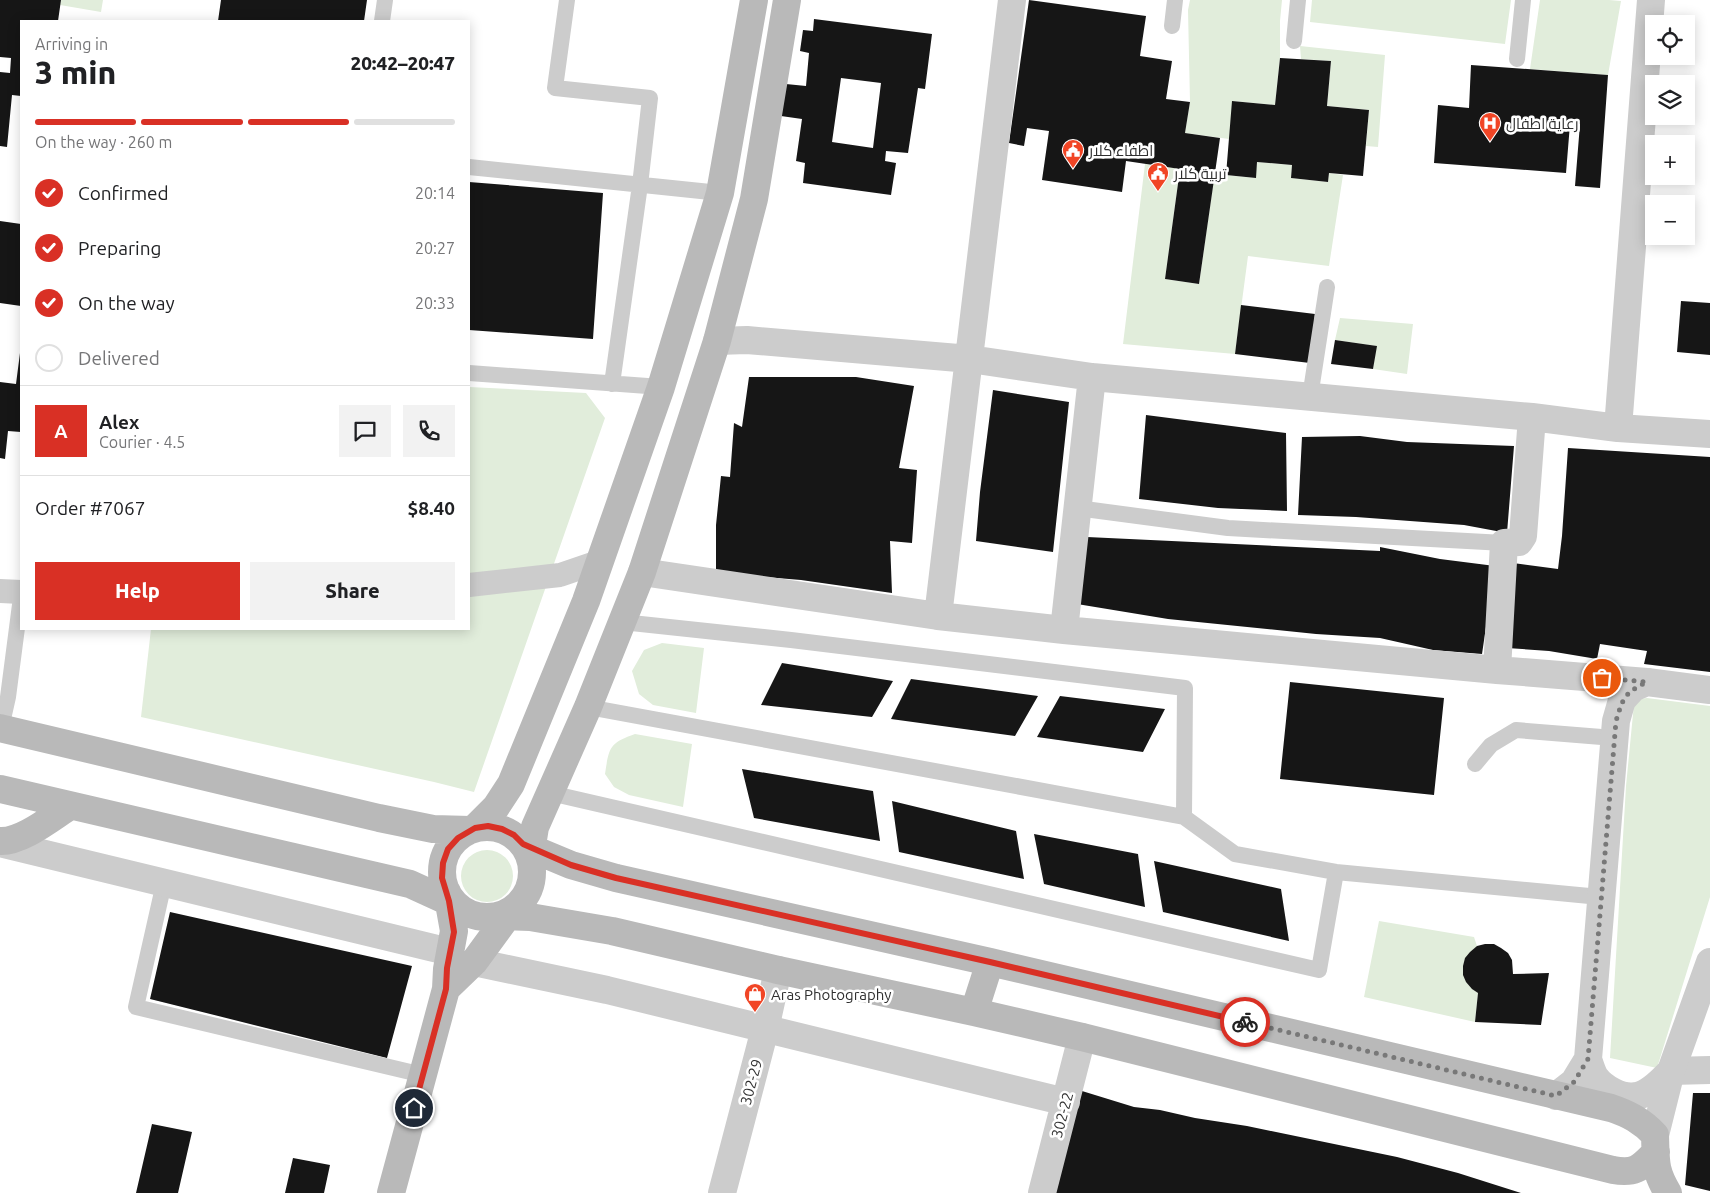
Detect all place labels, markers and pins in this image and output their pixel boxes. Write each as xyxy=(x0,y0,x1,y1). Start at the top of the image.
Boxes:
hospital icon: رعاية اطفال xyxy=(1478,111,1502,142)
place label: رعاية اطفال xyxy=(1506,115,1579,133)
public building icon: اطفاء كلار xyxy=(1061,138,1085,169)
place label: اطفاء كلار xyxy=(1088,142,1153,160)
public building icon: تربية كلار xyxy=(1146,161,1170,192)
place label: تربية كلار xyxy=(1173,165,1226,183)
pin xyxy=(1581,657,1623,699)
shop icon: Aras Photography xyxy=(743,982,767,1013)
place label: Aras Photography xyxy=(771,986,891,1003)
pin xyxy=(393,1087,435,1129)

